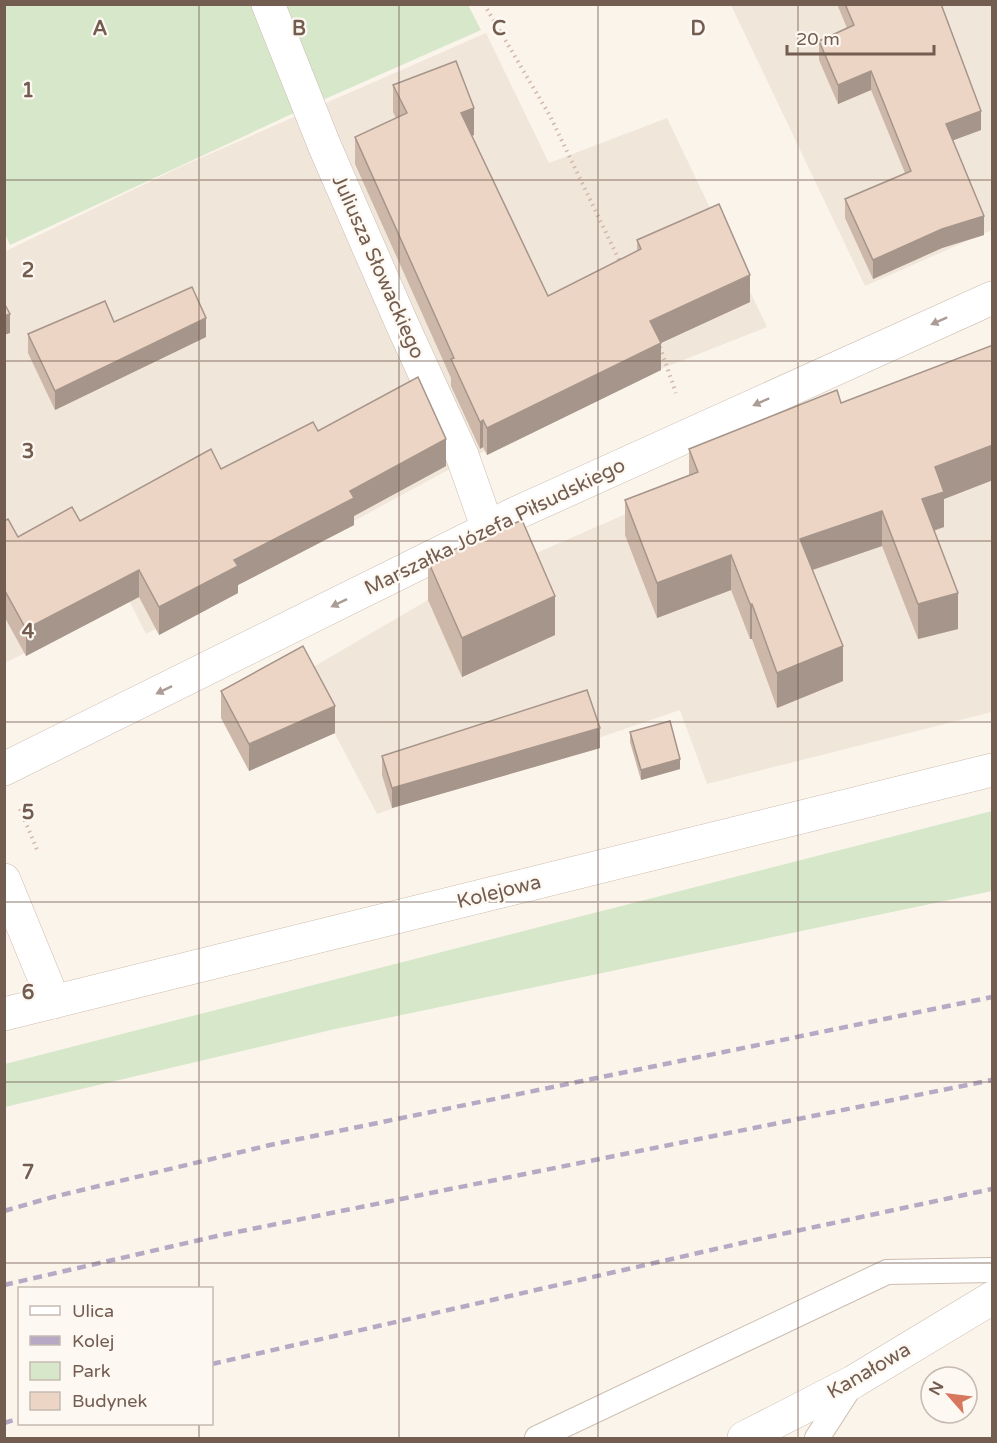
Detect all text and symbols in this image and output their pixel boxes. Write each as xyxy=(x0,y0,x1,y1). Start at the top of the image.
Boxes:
text: A xyxy=(93,17,108,41)
text: B xyxy=(292,17,306,41)
text: C xyxy=(492,17,506,41)
text: D xyxy=(690,17,706,41)
scale bar xyxy=(787,18,934,56)
text: 20 m xyxy=(796,28,840,50)
text: 1 xyxy=(22,79,34,103)
street label: Juliusza Słowackiego xyxy=(327,171,429,363)
text: 2 xyxy=(22,259,34,283)
one-way arrow xyxy=(931,317,948,326)
one-way arrow xyxy=(753,397,770,406)
text: 3 xyxy=(22,440,34,464)
street label: Marszałka Józefa Piłsudskiego xyxy=(361,453,629,601)
one-way arrow xyxy=(330,598,347,608)
text: 4 xyxy=(22,620,35,644)
one-way arrow xyxy=(156,685,173,694)
text: 5 xyxy=(22,801,34,825)
street label: Kolejowa xyxy=(454,870,544,914)
text: 6 xyxy=(22,981,34,1005)
text: 7 xyxy=(22,1161,34,1185)
legend xyxy=(18,1287,213,1425)
text: Ulica xyxy=(72,1300,114,1322)
text: Kolej xyxy=(72,1330,114,1352)
street label: Kanałowa xyxy=(823,1338,915,1404)
text: Park xyxy=(72,1360,111,1382)
north arrow xyxy=(919,1365,979,1425)
text: N xyxy=(925,1378,948,1399)
text: Budynek xyxy=(72,1390,147,1412)

